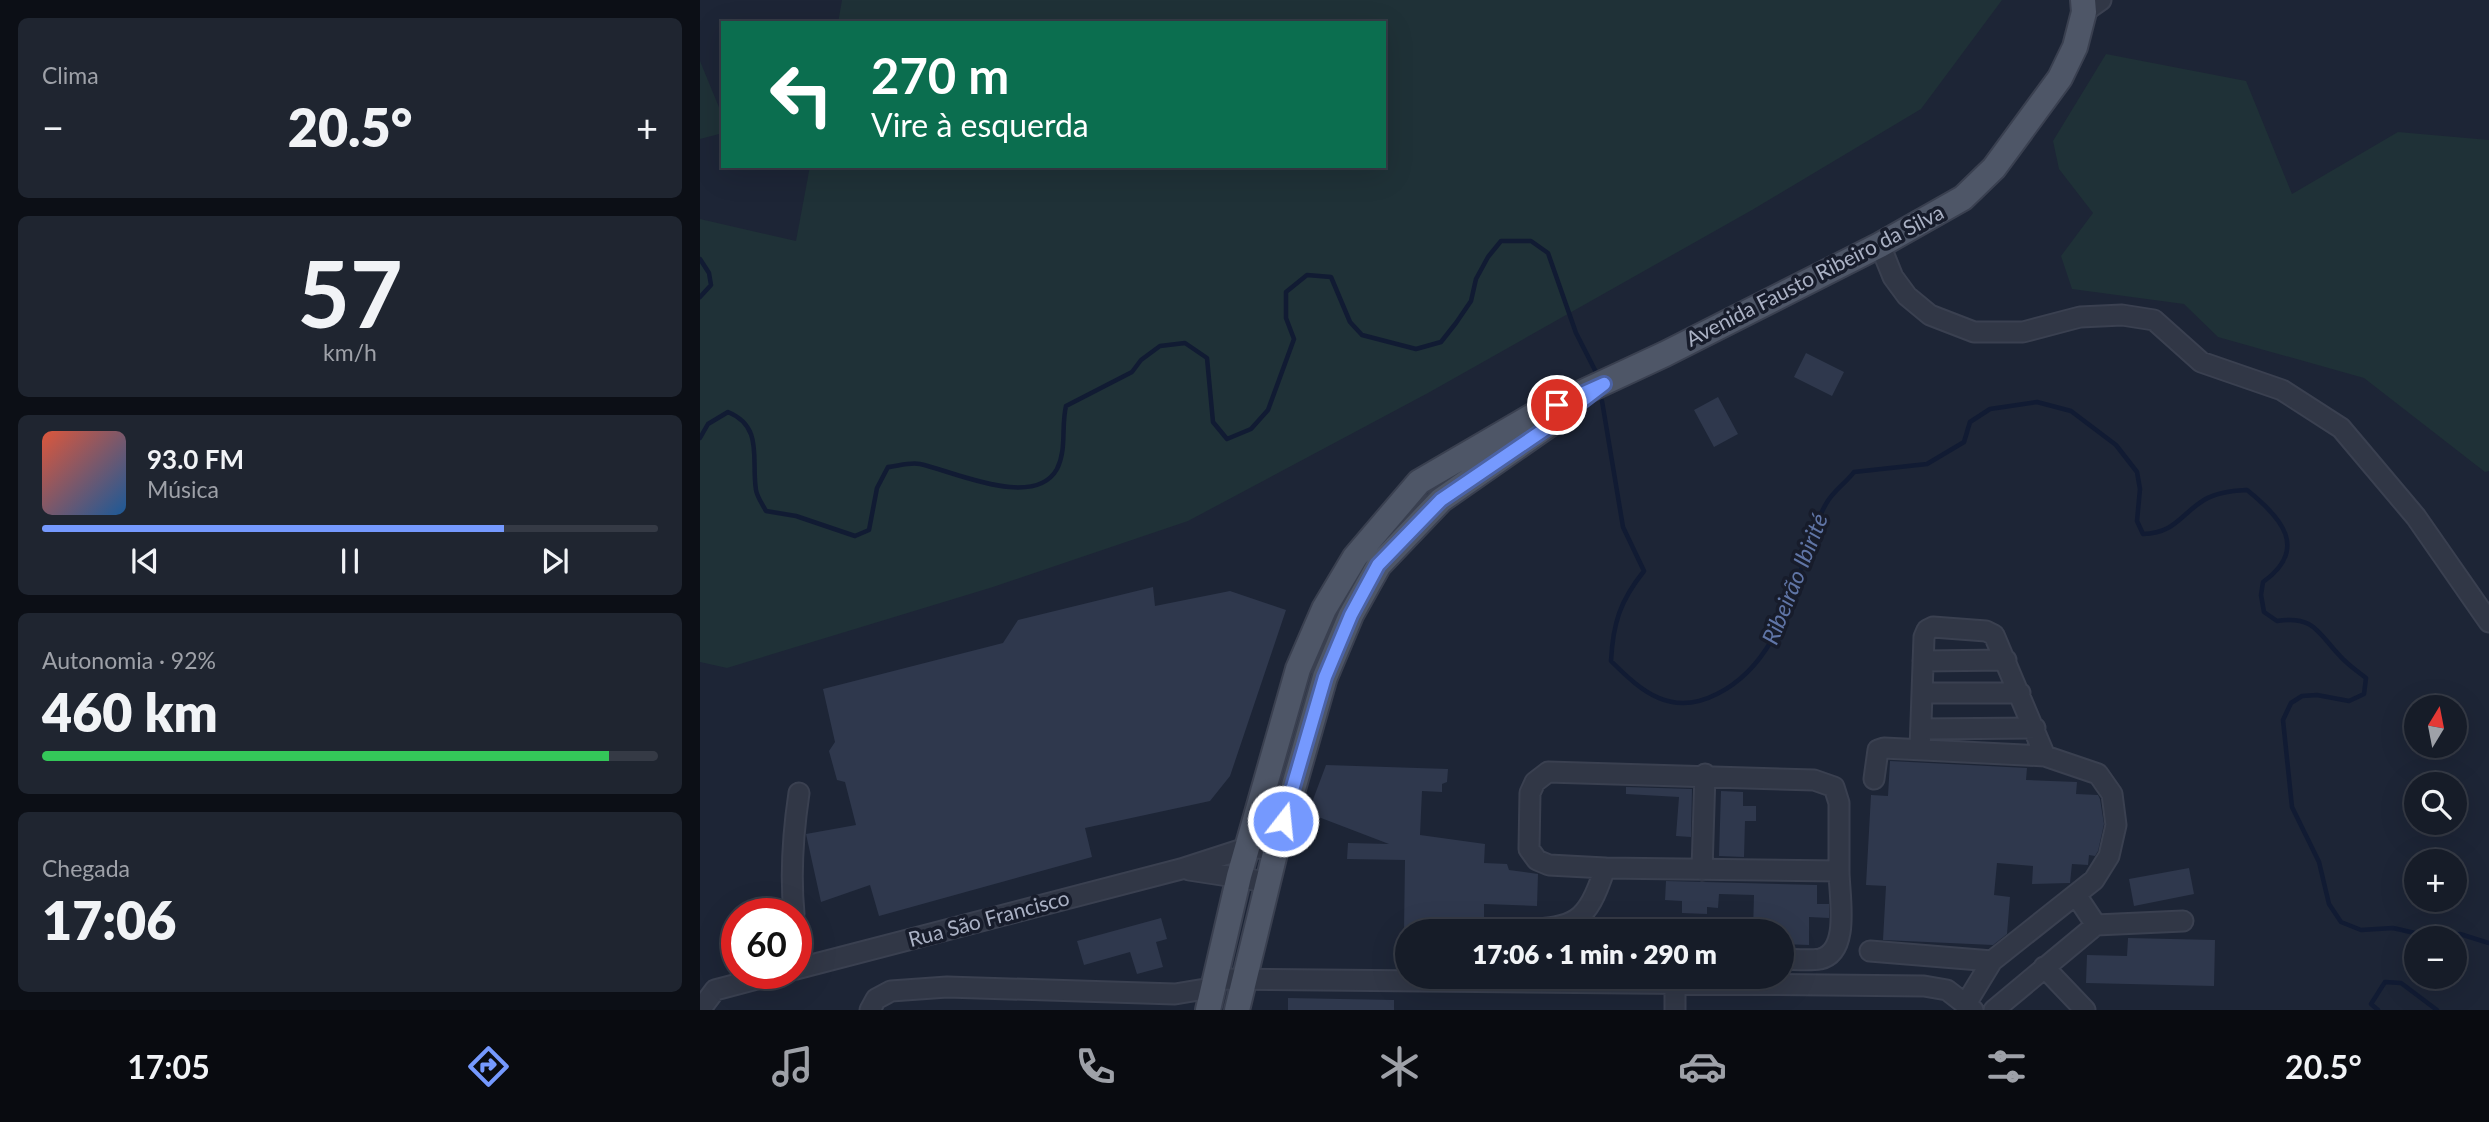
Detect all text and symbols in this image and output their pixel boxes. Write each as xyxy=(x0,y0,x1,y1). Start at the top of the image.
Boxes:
text: 270 m xyxy=(871,46,1009,104)
icon: left xyxy=(756,49,847,140)
text: Clima xyxy=(42,61,99,89)
text: 20.5° xyxy=(288,96,412,158)
text: − xyxy=(42,104,64,150)
text: + xyxy=(636,104,658,150)
text: Vire à esquerda xyxy=(871,105,1089,144)
street label: Avenida Fausto Ribeiro da Silva xyxy=(1681,199,1947,351)
text: 57 xyxy=(297,238,403,347)
text: km/h xyxy=(323,338,377,366)
pin xyxy=(1527,375,1587,435)
icon: arrive xyxy=(1538,386,1576,424)
text: 93.0 FM xyxy=(147,443,244,475)
text: Música xyxy=(147,475,219,503)
water label: Ribeirão Ibirité xyxy=(1755,509,1833,648)
icon: previous xyxy=(126,542,164,580)
icon: pause xyxy=(331,542,369,580)
icon: next xyxy=(536,542,574,580)
text: Autonomia · 92% xyxy=(42,646,216,674)
text: 460 km xyxy=(42,681,218,743)
north arrow xyxy=(2404,695,2468,758)
map controls xyxy=(2404,695,2467,989)
button: search xyxy=(2404,772,2467,835)
position arrow xyxy=(1246,784,1320,858)
button: + xyxy=(2404,849,2467,912)
text: Chegada xyxy=(42,854,130,882)
street label: Rua São Francisco xyxy=(905,884,1072,951)
text: 17:06 xyxy=(42,889,176,951)
speed limit sign: 60 xyxy=(721,898,812,989)
button: − xyxy=(2404,926,2467,989)
text: 17:06 · 1 min · 290 m xyxy=(1472,938,1717,970)
icon: directions xyxy=(464,1042,513,1091)
icon: music xyxy=(768,1042,817,1091)
icon: phone xyxy=(1071,1042,1120,1091)
icon: climate xyxy=(1375,1042,1424,1091)
icon: car xyxy=(1678,1042,1727,1091)
icon: filters xyxy=(1982,1042,2031,1091)
text: 17:05 xyxy=(127,1047,210,1086)
text: 20.5° xyxy=(2285,1047,2362,1086)

